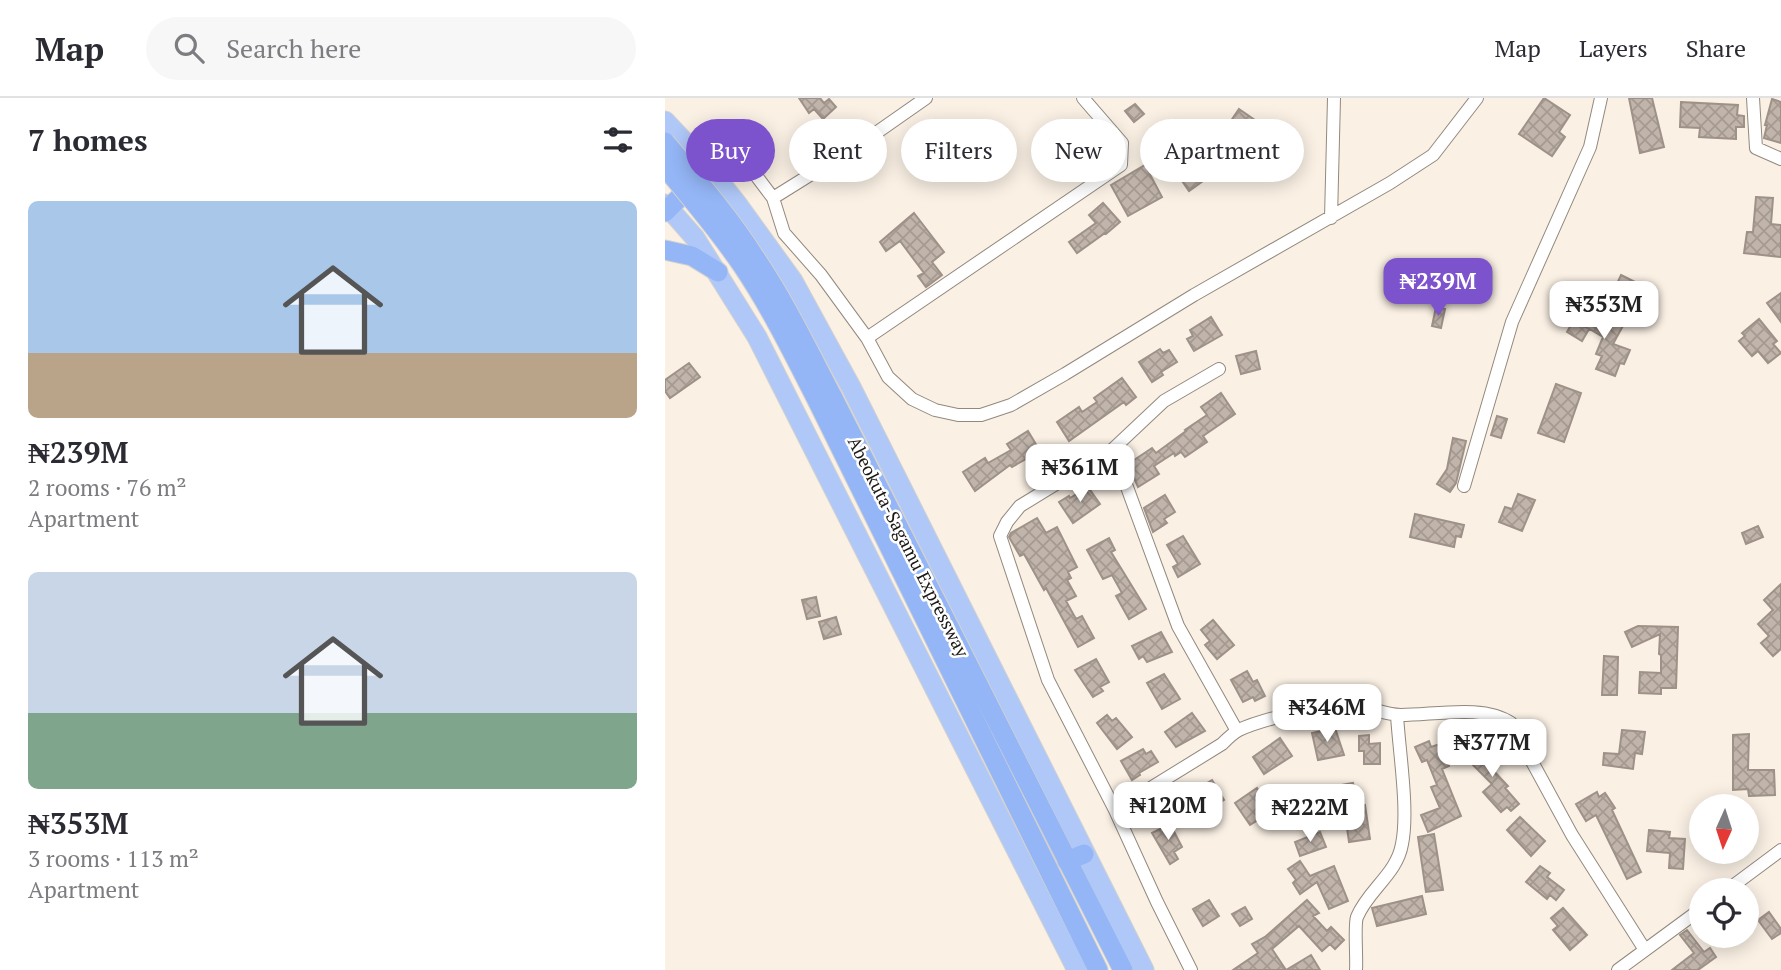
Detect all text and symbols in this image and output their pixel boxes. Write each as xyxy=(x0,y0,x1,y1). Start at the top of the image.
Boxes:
search box xyxy=(146,17,636,80)
text: Map xyxy=(35,27,104,70)
icon: search xyxy=(170,29,208,67)
text: Search here xyxy=(226,31,361,65)
text: Map xyxy=(1494,32,1541,64)
text: Layers xyxy=(1579,32,1648,64)
text: Share xyxy=(1686,32,1746,64)
chip: Buy xyxy=(686,119,775,182)
chip: Rent xyxy=(789,119,887,182)
chip: Filters xyxy=(901,119,1017,182)
chip: New xyxy=(1031,119,1126,182)
chip: Apartment xyxy=(1140,119,1304,182)
text: 7 homes xyxy=(28,120,147,160)
icon: filters xyxy=(599,121,637,159)
icon: home xyxy=(270,247,396,373)
pin: ₦239M xyxy=(1389,258,1487,318)
text: ₦239M xyxy=(1400,265,1477,296)
pin: ₦353M xyxy=(1555,282,1653,341)
text: ₦353M xyxy=(1566,288,1643,319)
text: ₦239M xyxy=(28,432,128,472)
street label: Abeokuta-Sagamu Expressway xyxy=(843,432,976,662)
pin: ₦361M xyxy=(1031,444,1129,504)
text: ₦361M xyxy=(1042,451,1119,482)
text: 2 rooms · 76 m² xyxy=(28,472,187,503)
text: Apartment xyxy=(28,503,139,534)
icon: home xyxy=(270,618,396,744)
pin: ₦346M xyxy=(1278,684,1376,744)
text: ₦346M xyxy=(1289,691,1366,722)
pin: ₦377M xyxy=(1443,720,1541,779)
text: ₦377M xyxy=(1454,726,1531,757)
pin: ₦120M xyxy=(1119,782,1217,842)
pin: ₦222M xyxy=(1261,784,1359,844)
text: ₦120M xyxy=(1130,789,1207,820)
text: ₦222M xyxy=(1272,791,1349,822)
north arrow xyxy=(1689,794,1759,864)
map controls xyxy=(1689,794,1759,948)
text: ₦353M xyxy=(28,803,128,843)
text: 3 rooms · 113 m² xyxy=(28,843,199,874)
text: Apartment xyxy=(28,874,139,905)
button: locate xyxy=(1689,878,1759,948)

